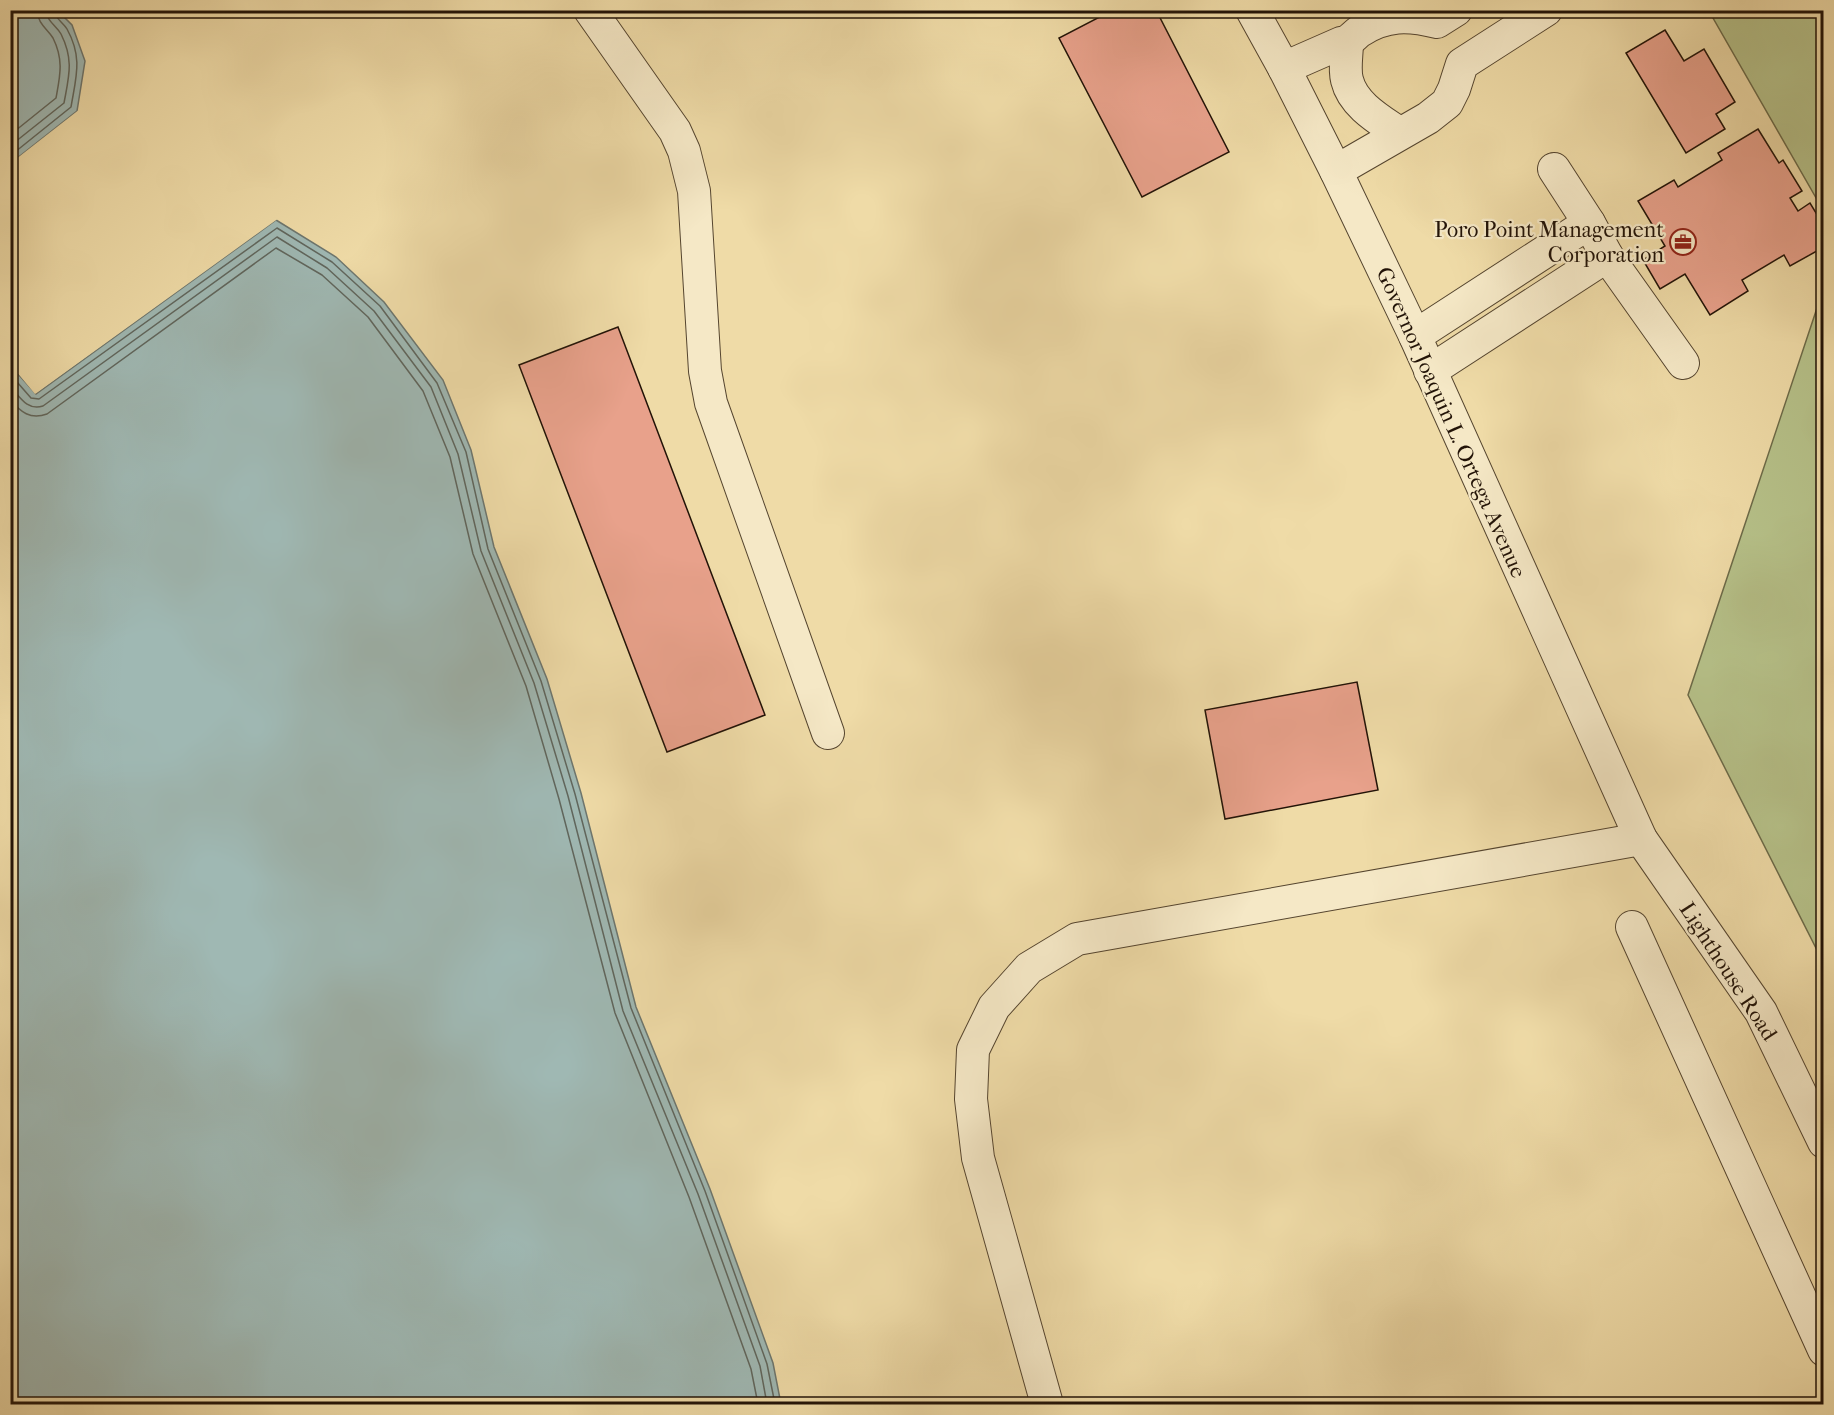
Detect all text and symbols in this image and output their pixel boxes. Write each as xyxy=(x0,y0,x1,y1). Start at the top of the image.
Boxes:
place label: Poro Point Management Corporation xyxy=(1434,217,1664,268)
office icon: Poro Point Management Corporation xyxy=(1668,227,1698,257)
street label: Governor Joaquin L. Ortega Avenue xyxy=(1371,263,1532,582)
street label: Lighthouse Road xyxy=(1674,897,1783,1046)

